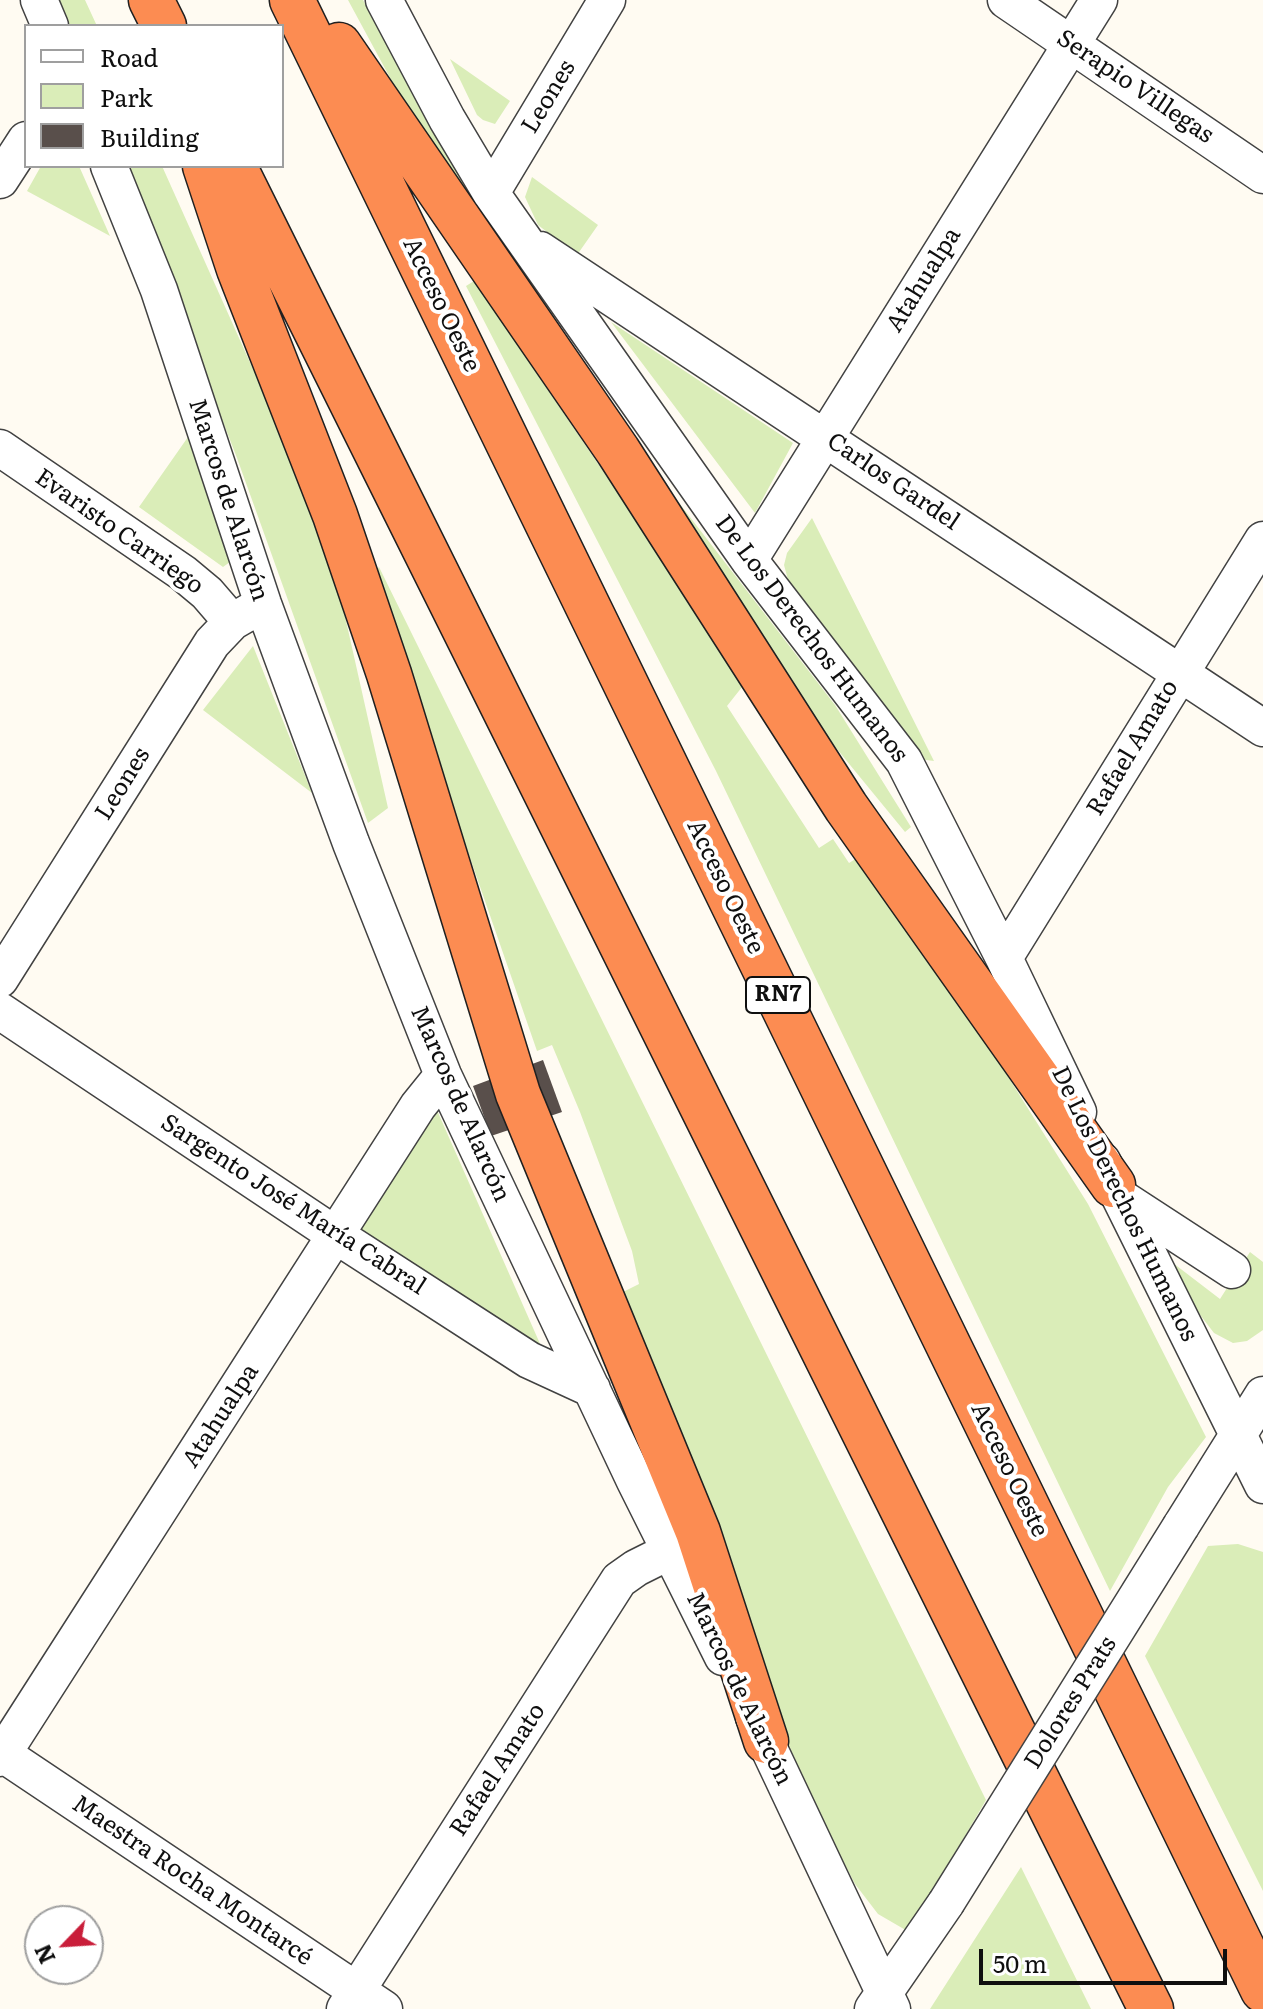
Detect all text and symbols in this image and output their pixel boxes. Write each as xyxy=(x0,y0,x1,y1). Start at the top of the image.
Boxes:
legend xyxy=(24,24,284,168)
street label: Serapio Villegas xyxy=(1051,24,1219,150)
text: Road xyxy=(100,39,158,74)
street label: Leones xyxy=(516,55,582,139)
text: Park xyxy=(100,79,153,114)
text: Building xyxy=(100,119,199,154)
street label: Atahualpa xyxy=(881,222,967,338)
street label: Acceso Oeste xyxy=(396,233,486,377)
street label: Marcos de Alarcón xyxy=(182,395,274,605)
street label: Carlos Gardel xyxy=(821,427,965,537)
street label: Evaristo Carriego xyxy=(29,463,209,601)
street label: De Los Derechos Humanos xyxy=(708,510,914,768)
street label: Rafael Amato xyxy=(1081,675,1185,821)
street label: Leones xyxy=(90,742,156,826)
street label: Acceso Oeste xyxy=(680,815,770,959)
road number: RN7 xyxy=(746,977,810,1013)
street label: Marcos de Alarcón xyxy=(404,1002,516,1206)
street label: De Los Derechos Humanos xyxy=(1045,1062,1203,1346)
street label: Sargento José María Cabral xyxy=(155,1109,431,1301)
street label: Atahualpa xyxy=(177,1359,265,1473)
street label: Acceso Oeste xyxy=(964,1398,1054,1542)
street label: Marcos de Alarcón xyxy=(680,1588,798,1790)
street label: Dolores Prats xyxy=(1019,1632,1123,1774)
street label: Rafael Amato xyxy=(444,1698,552,1842)
street label: Maestra Rocha Montarcé xyxy=(66,1790,318,1972)
north arrow xyxy=(24,1905,104,1985)
scale bar xyxy=(983,1933,1231,1983)
text: N xyxy=(25,1939,62,1970)
text: 50 m xyxy=(993,1945,1047,1980)

